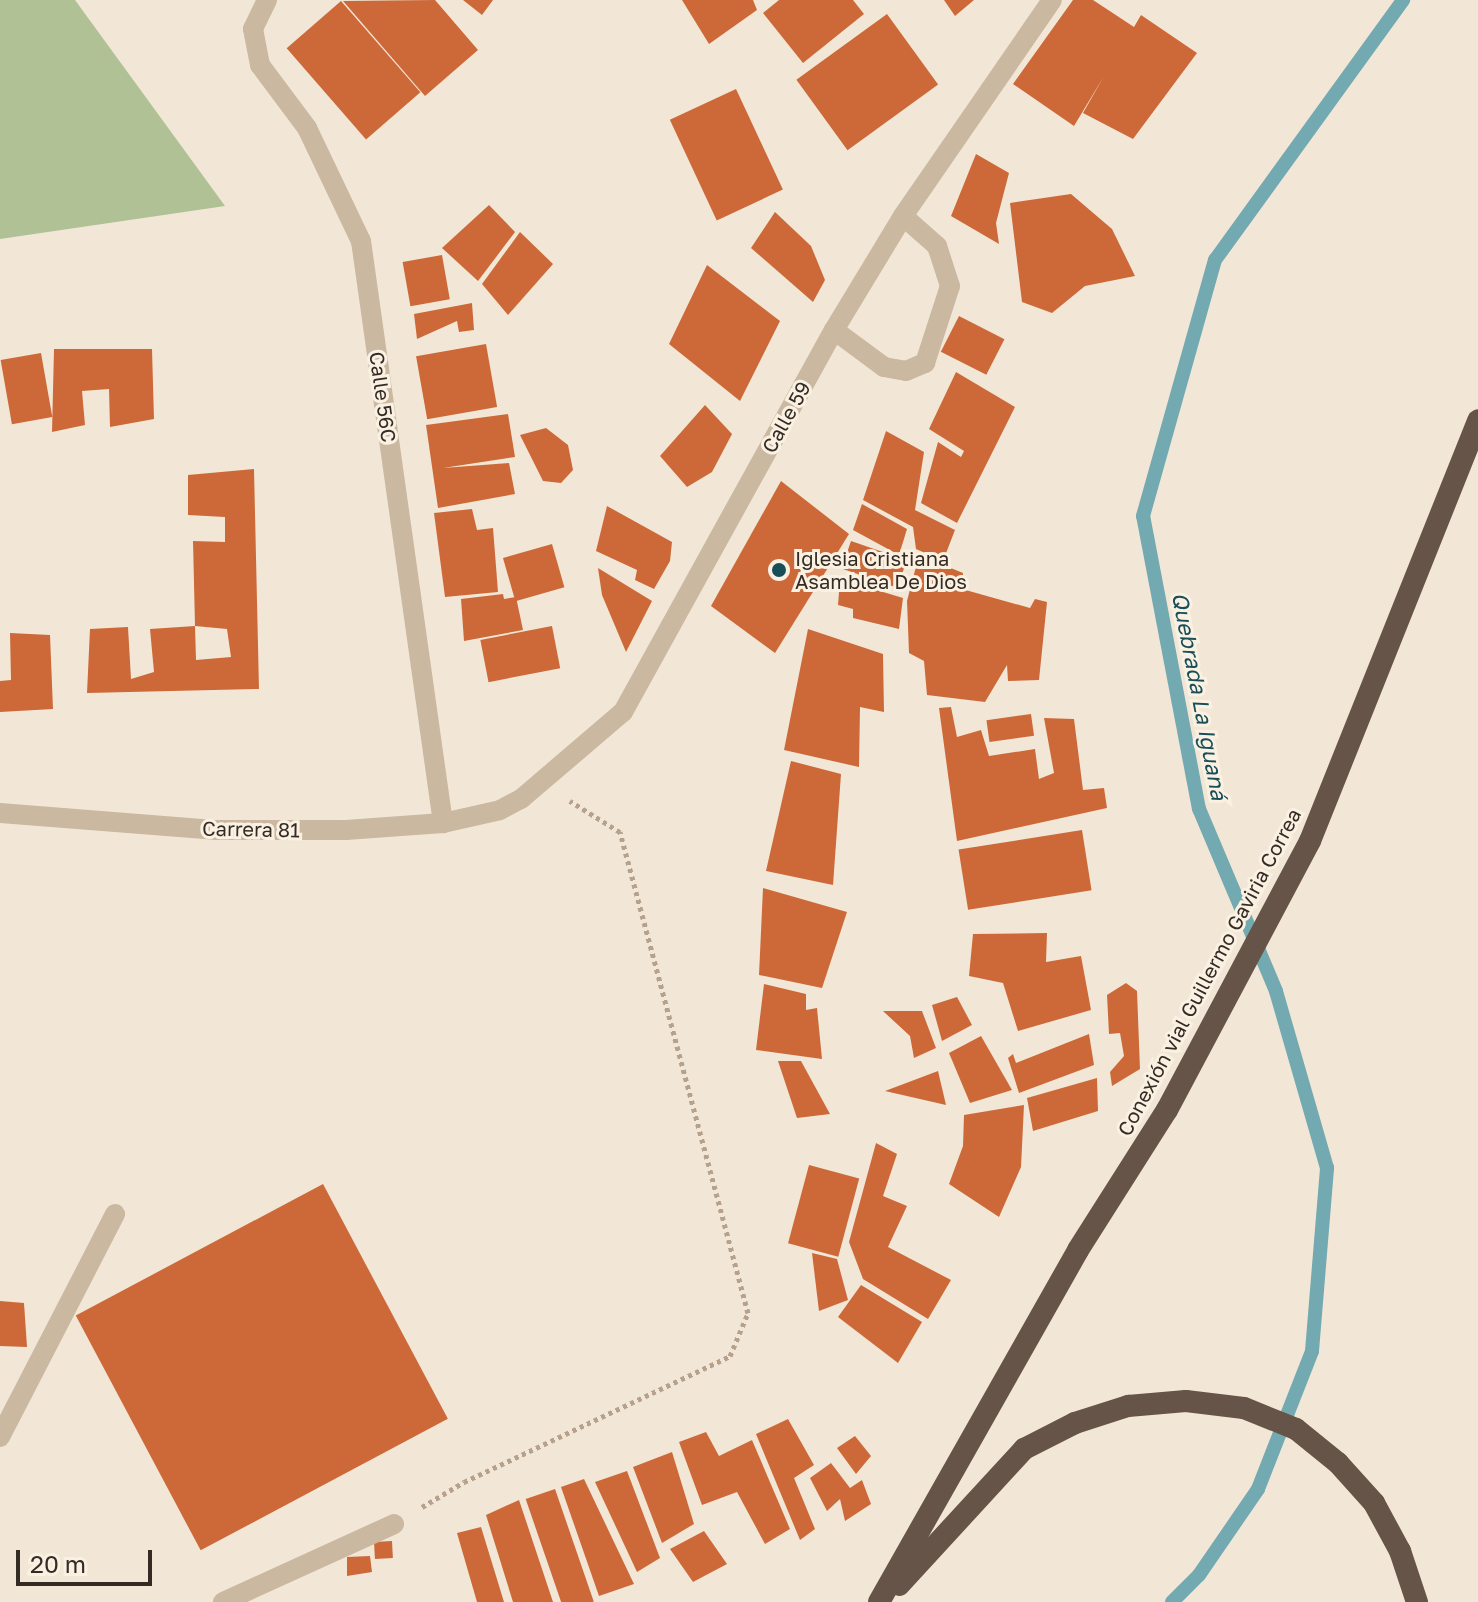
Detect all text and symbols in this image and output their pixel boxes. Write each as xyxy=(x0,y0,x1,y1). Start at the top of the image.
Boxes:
street label: Calle 56C xyxy=(365,350,401,444)
street label: Calle 59 xyxy=(757,377,815,457)
place label: Iglesia Cristiana Asamblea De Dios xyxy=(795,546,967,593)
marker: Iglesia Cristiana Asamblea De Dios xyxy=(770,561,788,579)
water label: Quebrada La Iguaná xyxy=(1167,590,1233,802)
street label: Conexión vial Guillermo Gaviria Correa xyxy=(1112,804,1306,1140)
street label: Carrera 81 xyxy=(202,816,300,842)
scale bar xyxy=(20,1534,156,1584)
text: 20 m xyxy=(30,1549,86,1578)

